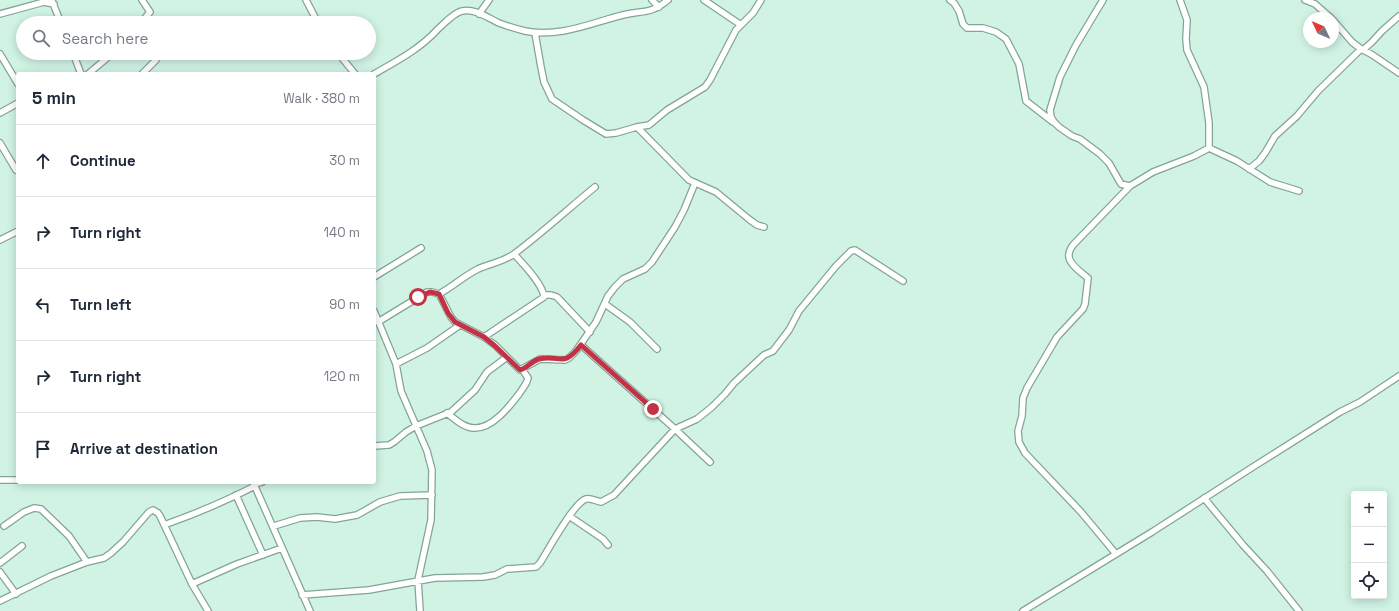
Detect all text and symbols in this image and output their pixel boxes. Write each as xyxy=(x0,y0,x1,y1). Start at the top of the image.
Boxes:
north arrow xyxy=(1303,12,1339,48)
search box xyxy=(16,16,376,60)
icon: search xyxy=(30,27,52,49)
text: Search here xyxy=(62,29,148,48)
text: 5 min xyxy=(32,87,76,109)
text: Walk · 380 m xyxy=(283,90,360,107)
icon: ahead xyxy=(32,150,54,172)
text: Continue xyxy=(70,151,136,170)
text: 30 m xyxy=(329,152,360,169)
icon: right xyxy=(32,222,54,244)
text: Turn right xyxy=(70,223,141,242)
text: 140 m xyxy=(324,224,360,241)
route start xyxy=(409,288,427,306)
icon: left xyxy=(32,294,54,316)
text: Turn left xyxy=(70,295,132,314)
text: 90 m xyxy=(329,296,360,313)
icon: right xyxy=(32,366,54,388)
text: Turn right xyxy=(70,367,141,386)
text: 120 m xyxy=(324,368,360,385)
route end xyxy=(644,400,662,418)
icon: arrive xyxy=(32,438,54,460)
text: Arrive at destination xyxy=(70,439,218,458)
map controls xyxy=(1351,491,1387,599)
button: + xyxy=(1351,491,1387,527)
button: − xyxy=(1351,527,1387,563)
button: locate xyxy=(1351,563,1387,599)

